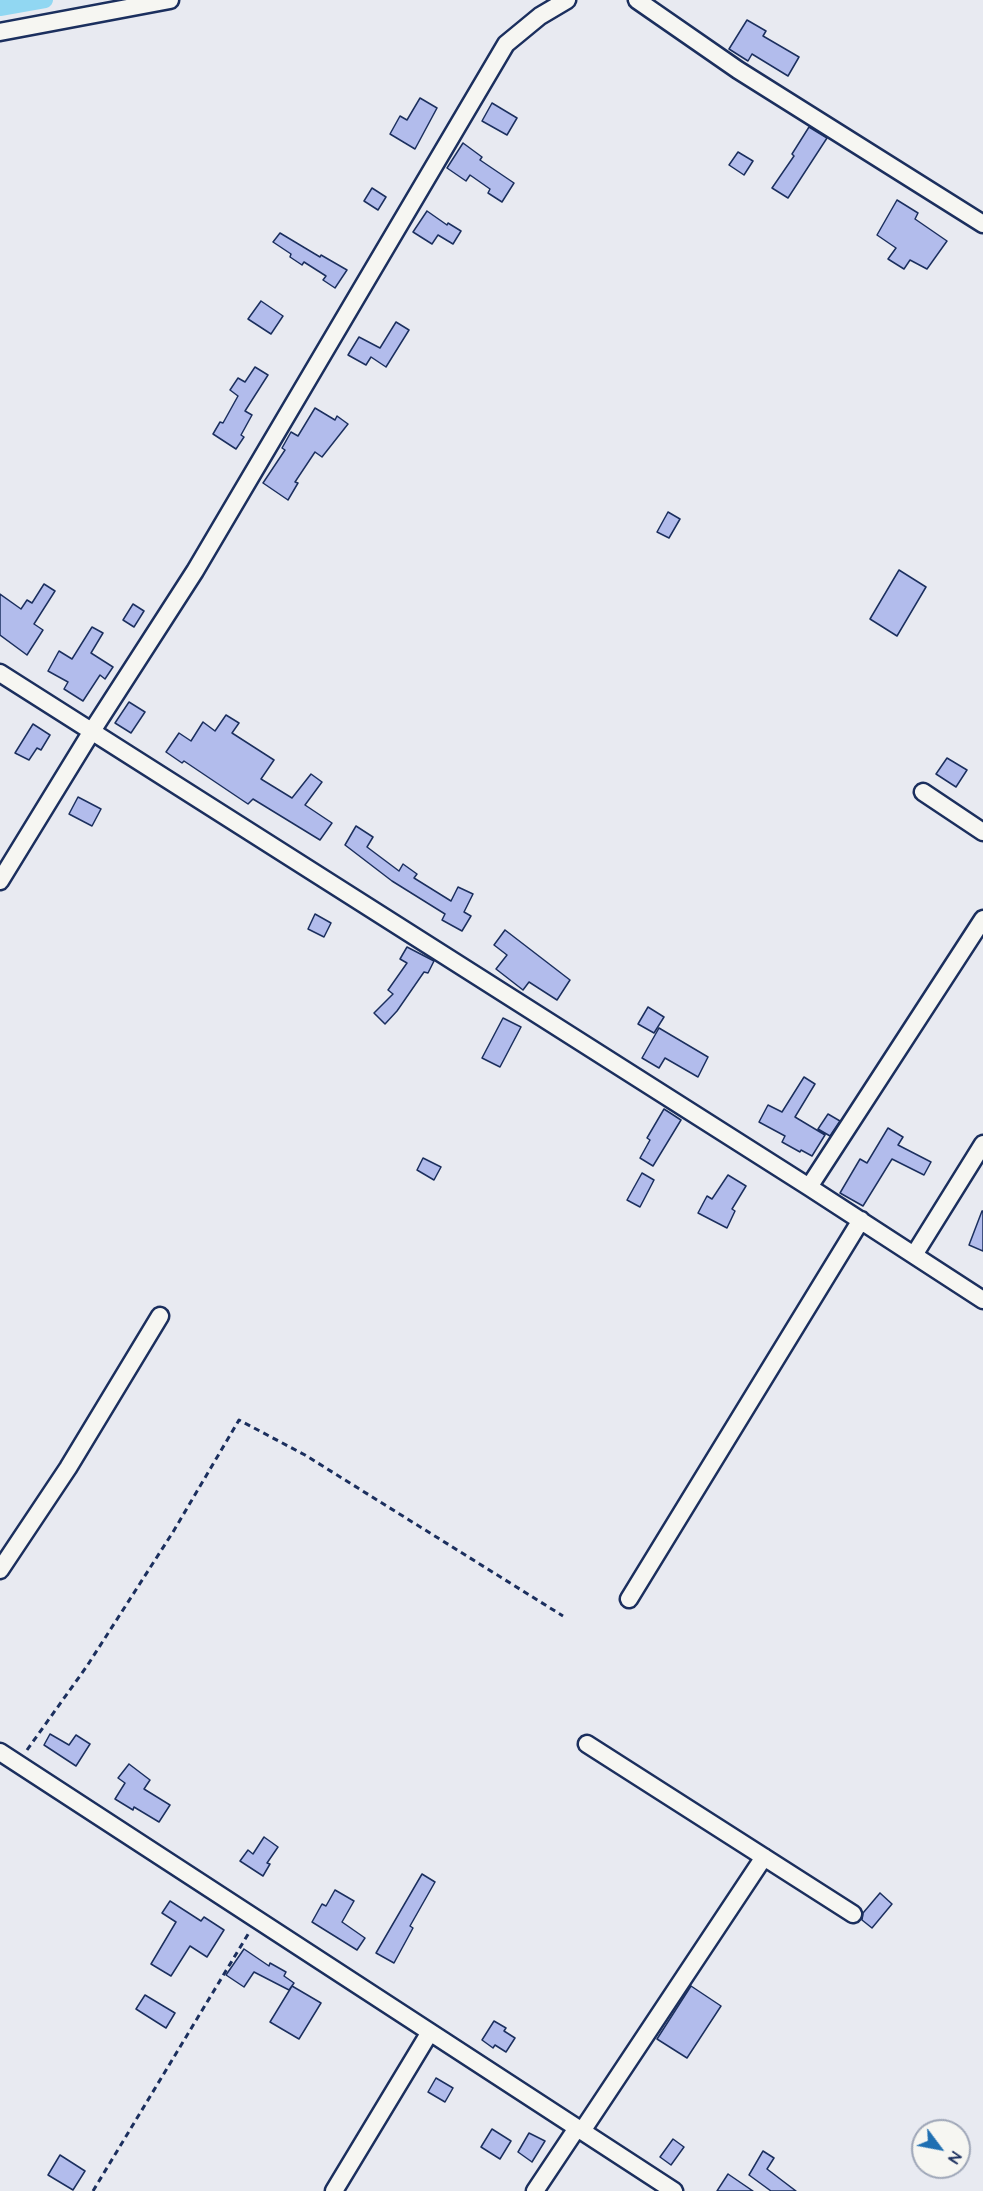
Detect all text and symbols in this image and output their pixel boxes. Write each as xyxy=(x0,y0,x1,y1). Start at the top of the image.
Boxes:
north arrow xyxy=(911,2119,971,2179)
text: N xyxy=(943,2147,967,2168)

